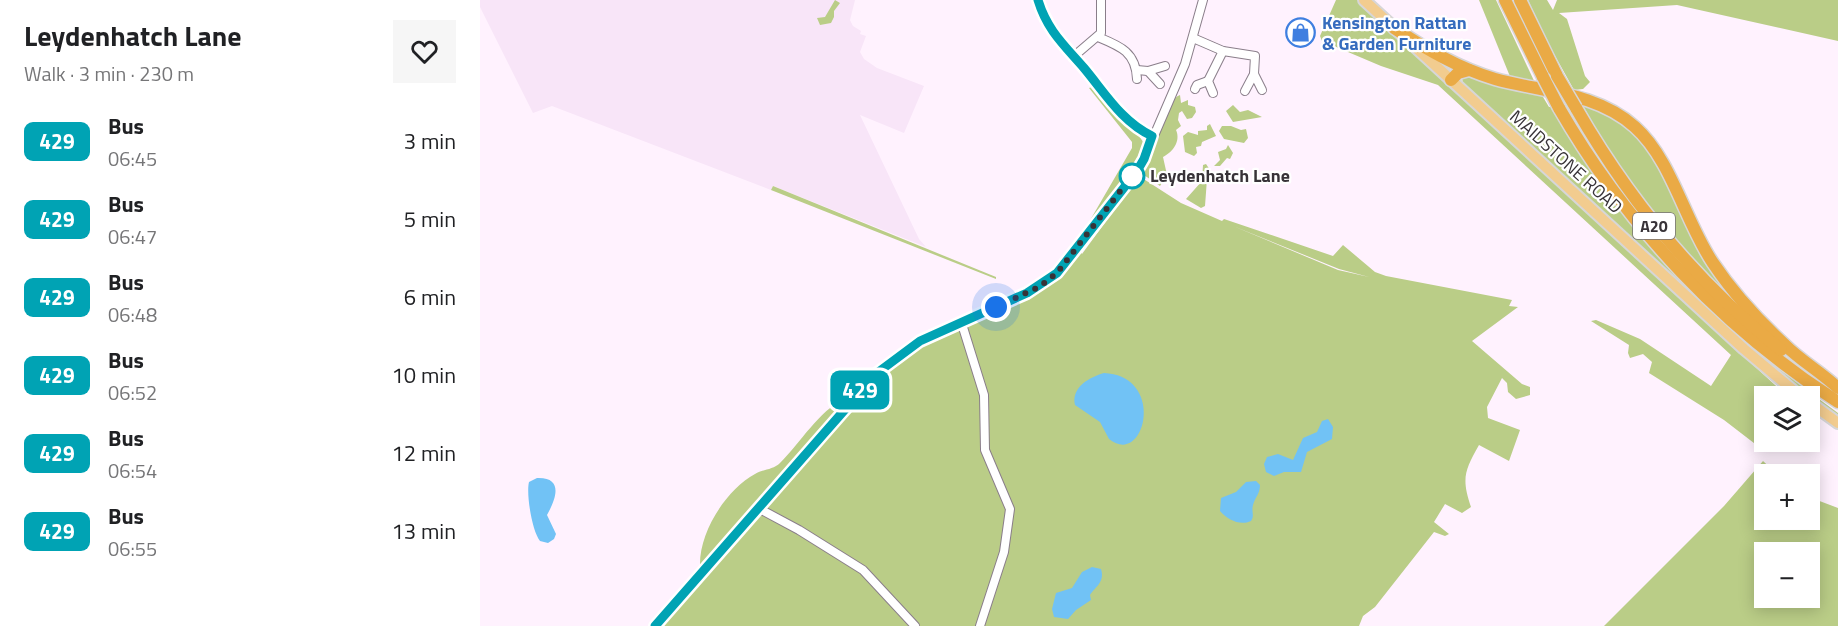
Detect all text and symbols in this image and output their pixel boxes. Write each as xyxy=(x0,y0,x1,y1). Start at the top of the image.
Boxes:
place label: Kensington Rattan & Garden Furniture xyxy=(1322,9,1471,57)
text: Leydenhatch Lane xyxy=(24,14,242,57)
shop icon: Kensington Rattan & Garden Furniture xyxy=(1285,17,1317,49)
button: heart xyxy=(393,20,456,83)
text: Walk · 3 min · 230 m xyxy=(24,58,194,89)
street label: MAIDSTONE ROAD xyxy=(1504,103,1629,220)
text: Bus xyxy=(108,109,144,143)
text: 3 min xyxy=(404,124,456,158)
text: 429 xyxy=(39,125,75,157)
text: 06:45 xyxy=(108,143,157,174)
place label: Leydenhatch Lane xyxy=(1150,162,1290,189)
marker: Leydenhatch Lane xyxy=(1119,163,1145,189)
text: Bus xyxy=(108,187,144,221)
text: 5 min xyxy=(404,202,456,236)
text: 429 xyxy=(39,203,75,235)
road number: A20 xyxy=(1633,213,1675,239)
text: 06:47 xyxy=(108,221,157,252)
text: Bus xyxy=(108,265,144,299)
text: 6 min xyxy=(404,280,456,314)
text: 429 xyxy=(39,281,75,313)
your location xyxy=(981,292,1011,322)
text: 06:48 xyxy=(108,299,157,330)
text: Bus xyxy=(108,343,144,377)
text: 10 min xyxy=(391,358,456,392)
text: 429 xyxy=(39,359,75,391)
line badge: 429 xyxy=(826,370,895,410)
text: 429 xyxy=(842,374,878,406)
text: 06:52 xyxy=(108,377,157,408)
map controls xyxy=(1754,386,1820,608)
button: layers xyxy=(1754,386,1820,452)
text: Bus xyxy=(108,421,144,455)
text: 12 min xyxy=(391,436,456,470)
text: 429 xyxy=(39,437,75,469)
text: 06:54 xyxy=(108,455,157,486)
button: + xyxy=(1754,464,1820,530)
text: Bus xyxy=(108,499,144,533)
text: 13 min xyxy=(391,514,456,548)
text: 429 xyxy=(39,515,75,547)
text: 06:55 xyxy=(108,533,157,564)
button: − xyxy=(1754,542,1820,608)

